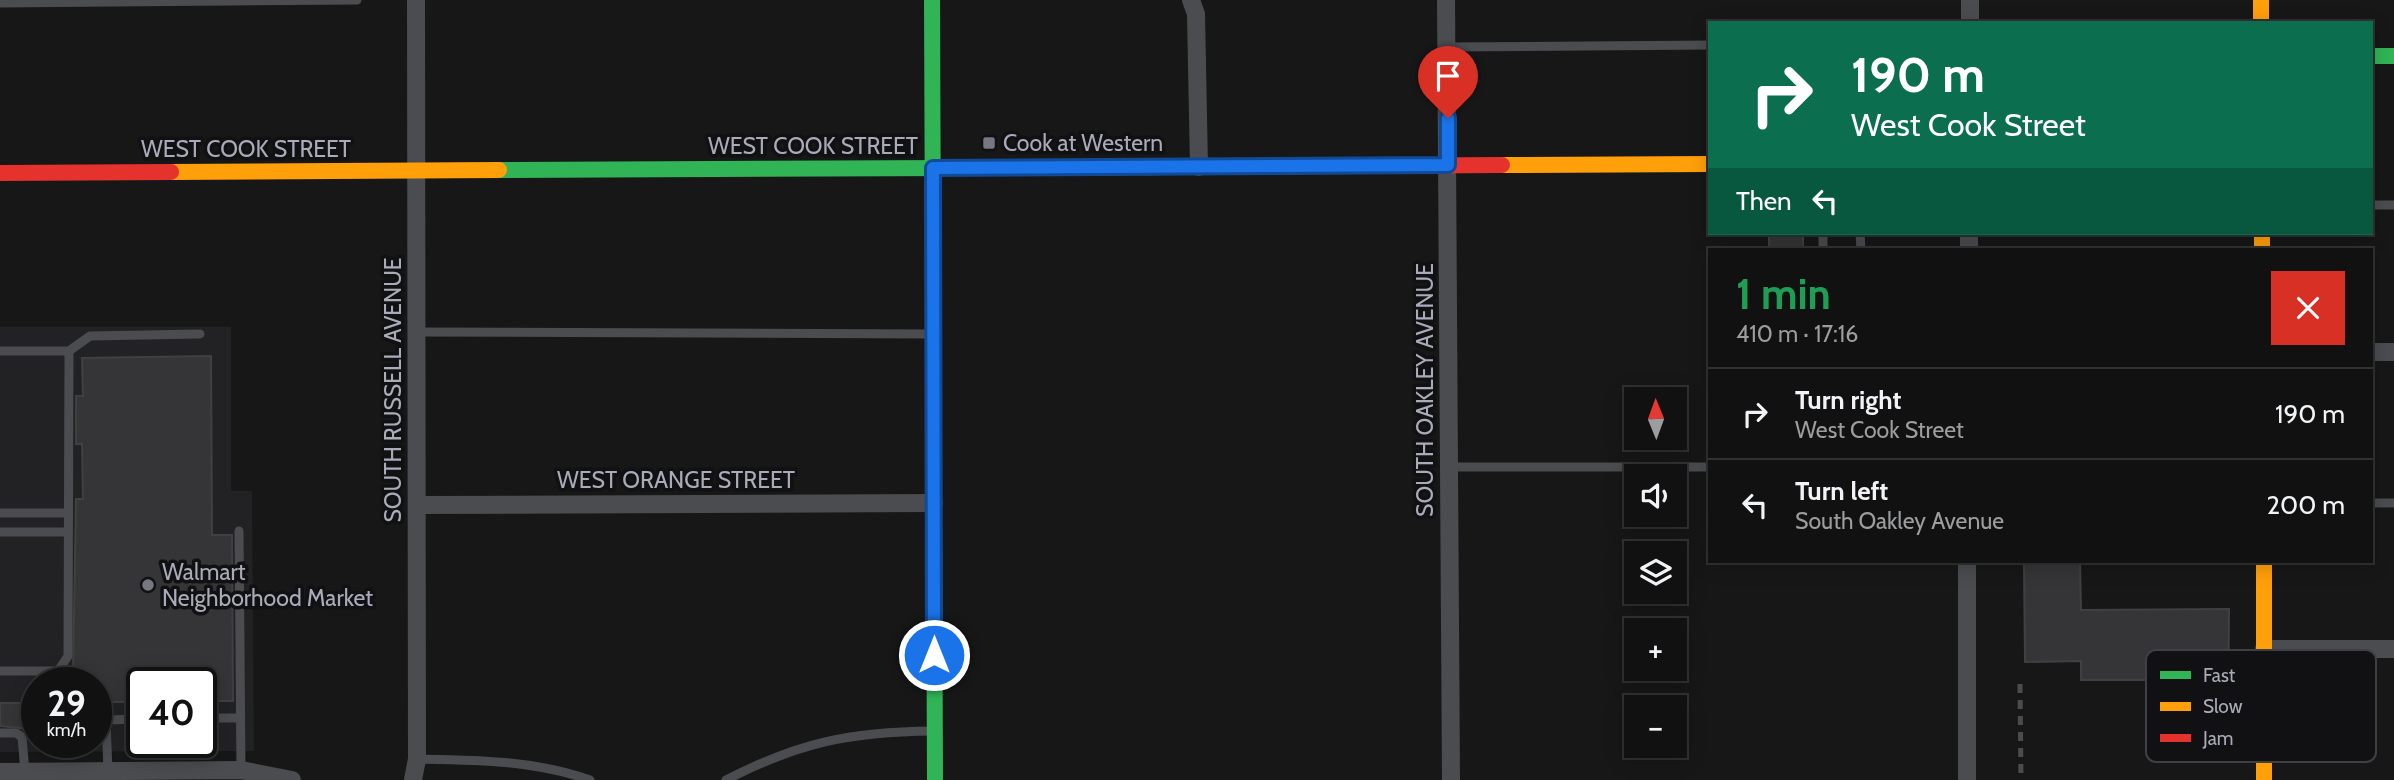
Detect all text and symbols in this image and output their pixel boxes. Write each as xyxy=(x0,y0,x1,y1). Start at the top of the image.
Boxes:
text: 190 m xyxy=(1851,45,1985,104)
pin xyxy=(1418,46,1478,118)
icon: right xyxy=(1736,49,1827,140)
icon: arrive xyxy=(1429,57,1467,95)
text: West Cook Street xyxy=(1851,105,2086,144)
place label: Cook at Western xyxy=(1003,129,1163,157)
street label: WEST COOK STREET xyxy=(708,132,918,160)
street label: WEST COOK STREET xyxy=(141,135,351,163)
marker: Cook at Western xyxy=(981,135,997,151)
icon: left xyxy=(1806,182,1844,220)
text: Then xyxy=(1736,185,1792,217)
street label: SOUTH RUSSELL AVENUE xyxy=(379,257,407,523)
street label: SOUTH OAKLEY AVENUE xyxy=(1411,263,1439,517)
text: 1 min xyxy=(1736,268,1831,320)
button: close xyxy=(2271,271,2345,345)
text: 410 m · 17:16 xyxy=(1736,320,1858,348)
text: Turn right xyxy=(1795,384,1901,416)
north arrow xyxy=(1624,387,1687,450)
map controls xyxy=(1624,387,1687,758)
icon: right xyxy=(1736,395,1774,433)
text: 190 m xyxy=(2275,398,2345,430)
text: West Cook Street xyxy=(1795,416,1964,444)
button: sound xyxy=(1624,464,1687,527)
street label: WEST ORANGE STREET xyxy=(557,466,795,494)
text: Turn left xyxy=(1795,475,1888,507)
icon: left xyxy=(1736,486,1774,524)
text: 200 m xyxy=(2266,489,2345,521)
text: South Oakley Avenue xyxy=(1795,507,2004,535)
button: layers xyxy=(1624,541,1687,604)
place label: Walmart Neighborhood Market xyxy=(162,558,373,612)
marker: Walmart Neighborhood Market xyxy=(140,577,156,593)
position arrow xyxy=(897,618,971,692)
button: + xyxy=(1624,618,1687,681)
legend xyxy=(2146,650,2376,762)
text: Fast xyxy=(2203,664,2236,687)
speed limit sign: 40 xyxy=(126,667,217,758)
text: 29 xyxy=(47,682,86,725)
button: − xyxy=(1624,695,1687,758)
text: Slow xyxy=(2203,695,2243,718)
text: km/h xyxy=(47,719,86,741)
text: Jam xyxy=(2202,727,2233,750)

